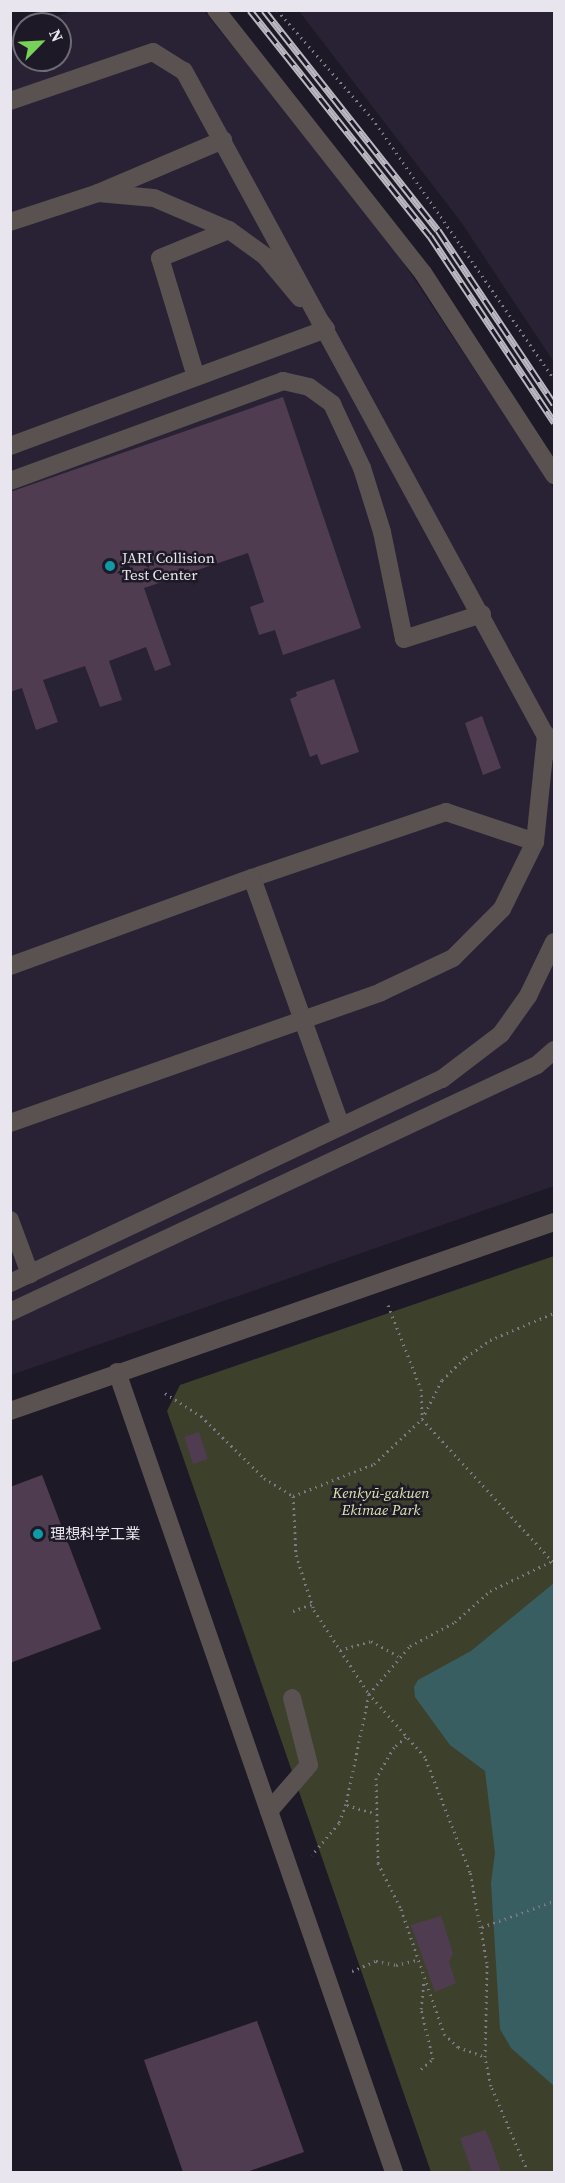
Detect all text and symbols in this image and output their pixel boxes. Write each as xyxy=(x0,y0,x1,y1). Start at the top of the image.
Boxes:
north arrow xyxy=(12,12,72,72)
text: N xyxy=(44,26,69,45)
place label: JARI Collision Test Center xyxy=(122,548,215,583)
marker: JARI Collision Test Center xyxy=(103,559,117,573)
park label: Kenkyū-gakuen Ekimae Park xyxy=(333,1483,429,1518)
place label: 理想科学工業 xyxy=(50,1525,140,1543)
marker: 理想科学工業 xyxy=(31,1527,45,1541)

